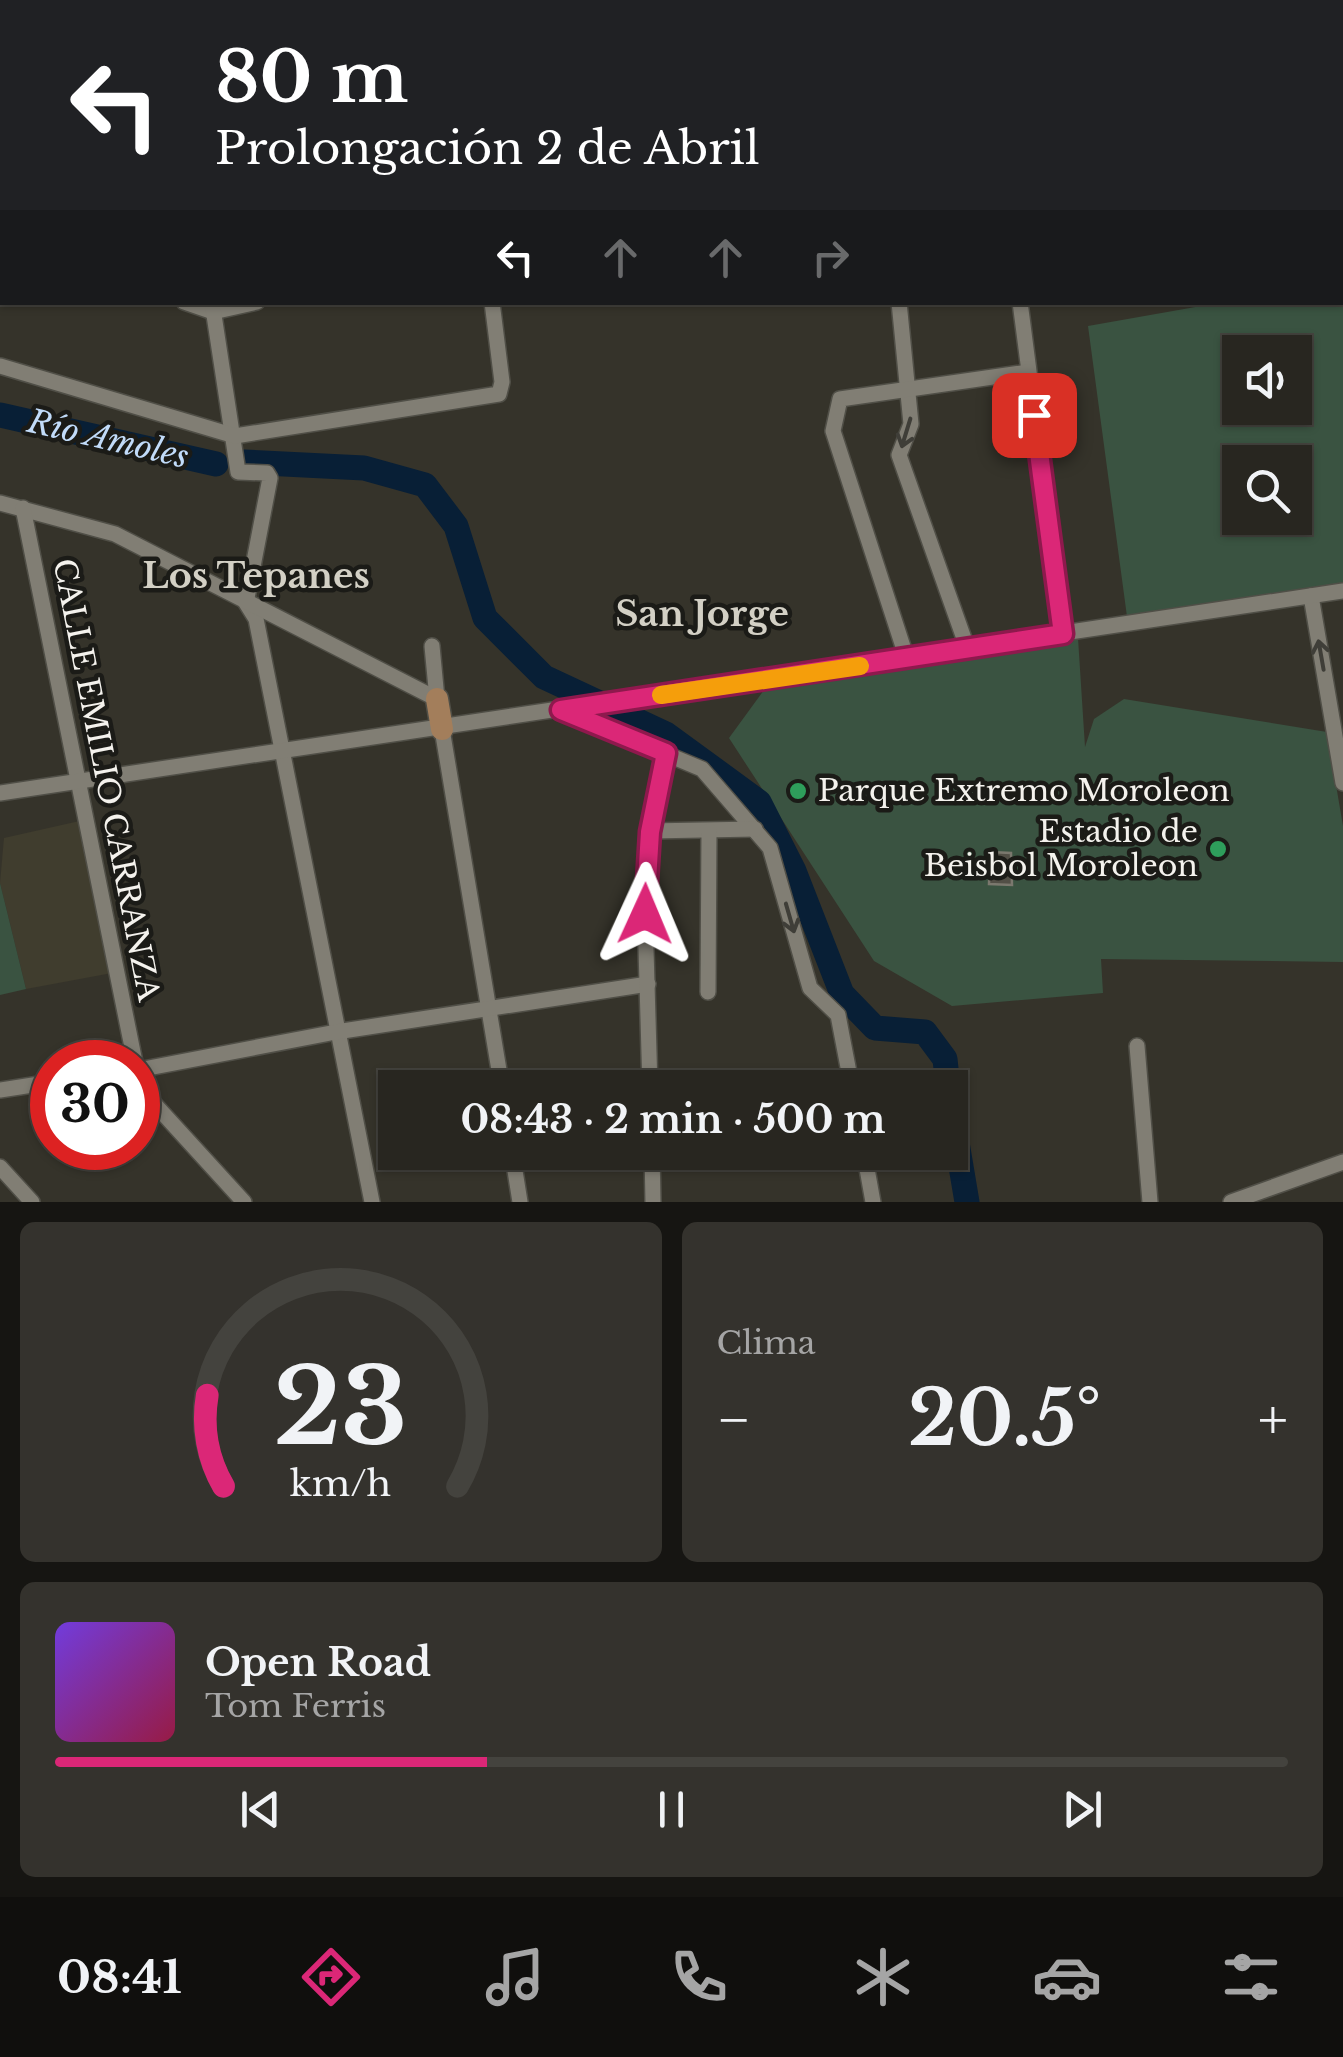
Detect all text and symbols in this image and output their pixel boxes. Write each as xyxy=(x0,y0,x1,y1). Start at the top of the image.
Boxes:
text: 80 m xyxy=(215,34,408,121)
icon: left xyxy=(50,40,180,170)
text: Prolongación 2 de Abril xyxy=(215,120,760,176)
icon: left xyxy=(488,230,543,285)
icon: ahead xyxy=(593,230,648,285)
icon: ahead xyxy=(698,230,753,285)
icon: right xyxy=(803,230,858,285)
map controls xyxy=(1222,335,1312,535)
button: sound xyxy=(1222,335,1312,425)
pin xyxy=(992,373,1077,458)
icon: arrive xyxy=(1007,388,1062,443)
water label: Río Amoles xyxy=(23,401,192,477)
one-way arrow xyxy=(896,417,914,449)
button: search xyxy=(1222,445,1312,535)
district label: Los Tepanes xyxy=(142,554,370,597)
street label: CALLE EMILIO CARRANZA xyxy=(45,556,168,1005)
district label: San Jorge xyxy=(615,592,789,635)
one-way arrow xyxy=(1311,639,1330,672)
place label: Parque Extremo Moroleon xyxy=(818,772,1230,809)
marker: Parque Extremo Moroleon xyxy=(787,780,809,802)
place label: Estadio de Beisbol Moroleon xyxy=(924,813,1198,884)
marker: Estadio de Beisbol Moroleon xyxy=(1207,838,1229,860)
position arrow xyxy=(593,862,697,966)
one-way arrow xyxy=(782,902,801,933)
speed limit sign: 30 xyxy=(30,1040,160,1170)
text: 08:43 · 2 min · 500 m xyxy=(460,1096,886,1143)
text: Clima xyxy=(717,1323,816,1363)
text: 23 xyxy=(274,1343,408,1472)
text: 20.5° xyxy=(908,1372,1101,1465)
text: − xyxy=(717,1386,751,1454)
text: + xyxy=(1258,1386,1288,1454)
text: km/h xyxy=(290,1461,391,1506)
text: Open Road xyxy=(205,1639,431,1686)
text: Tom Ferris xyxy=(205,1686,386,1726)
icon: previous xyxy=(233,1782,288,1837)
icon: pause xyxy=(644,1782,699,1837)
icon: next xyxy=(1055,1782,1110,1837)
icon: directions xyxy=(296,1942,366,2012)
icon: music xyxy=(480,1942,550,2012)
icon: phone xyxy=(664,1942,734,2012)
icon: climate xyxy=(848,1942,918,2012)
icon: car xyxy=(1032,1942,1102,2012)
icon: filters xyxy=(1216,1942,1286,2012)
text: 08:41 xyxy=(57,1949,182,2005)

